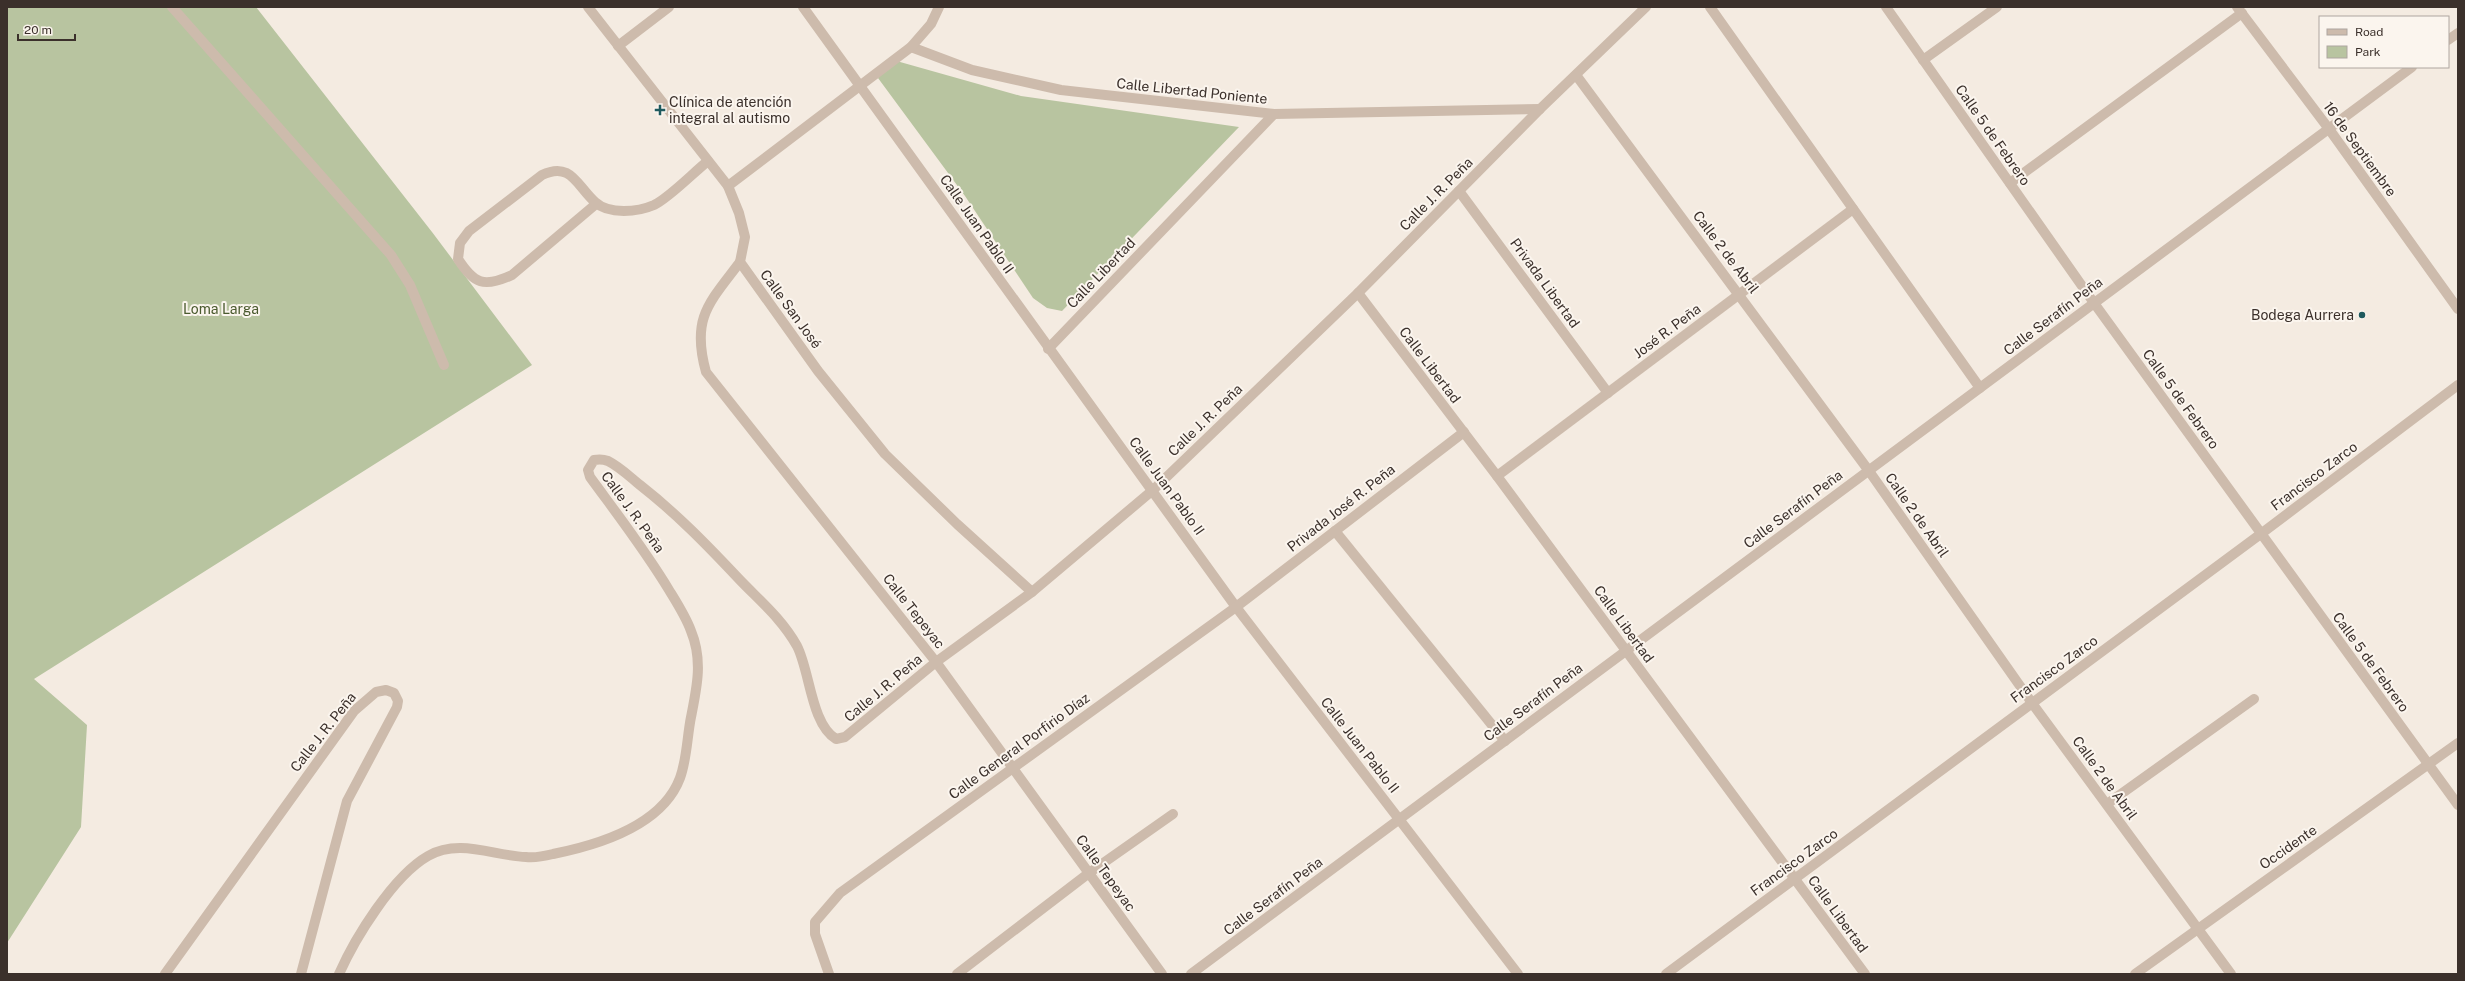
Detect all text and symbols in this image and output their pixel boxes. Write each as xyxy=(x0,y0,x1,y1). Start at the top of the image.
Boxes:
scale bar xyxy=(18,16,75,42)
legend xyxy=(2319,16,2449,68)
text: 20 m xyxy=(24,23,52,37)
text: Road xyxy=(2355,25,2383,39)
text: Park xyxy=(2355,45,2381,59)
street label: Calle Libertad Poniente xyxy=(1116,75,1268,107)
street label: Calle 5 de Febrero xyxy=(1952,82,2034,188)
place label: Clínica de atención integral al autismo xyxy=(669,94,792,126)
street label: 16 de Septiembre xyxy=(2320,99,2400,200)
marker: Clínica de atención integral al autismo xyxy=(654,104,666,116)
street label: Calle J. R. Peña xyxy=(1396,154,1476,234)
street label: Calle Juan Pablo II xyxy=(937,171,1017,277)
street label: Calle 2 de Abril xyxy=(1690,208,1762,296)
street label: Calle Libertad xyxy=(1064,235,1138,311)
street label: Privada Libertad xyxy=(1507,235,1583,331)
street label: Calle San José xyxy=(757,267,825,352)
street label: Calle Serafín Peña xyxy=(2000,274,2106,358)
park label: Loma Larga xyxy=(183,301,259,317)
street label: José R. Peña xyxy=(1630,301,1704,361)
place label: Bodega Aurrera xyxy=(2251,307,2354,323)
marker: Bodega Aurrera xyxy=(2357,310,2367,320)
street label: Calle Libertad xyxy=(1396,324,1464,406)
street label: Calle 5 de Febrero xyxy=(2139,346,2223,452)
street label: Calle J. R. Peña xyxy=(1165,381,1245,459)
street label: Calle Juan Pablo II xyxy=(1126,434,1208,538)
street label: Francisco Zarco xyxy=(2268,438,2360,514)
street label: Privada José R. Peña xyxy=(1284,461,1398,555)
street label: Calle Serafín Peña xyxy=(1740,467,1846,551)
street label: Calle J. R. Peña xyxy=(598,468,668,556)
street label: Calle 2 de Abril xyxy=(1882,470,1952,560)
street label: Calle Tepeyac xyxy=(880,570,948,652)
street label: Calle Libertad xyxy=(1591,582,1657,666)
street label: Calle 5 de Febrero xyxy=(2329,609,2413,715)
street label: Francisco Zarco xyxy=(2007,632,2101,706)
street label: Calle J. R. Peña xyxy=(841,651,925,725)
street label: Calle Serafín Peña xyxy=(1480,660,1586,744)
street label: Calle J. R. Peña xyxy=(287,689,359,775)
street label: Calle General Porfirio Díaz xyxy=(946,689,1093,802)
street label: Calle Juan Pablo II xyxy=(1318,694,1402,796)
street label: Calle 2 de Abril xyxy=(2069,733,2141,823)
street label: Occidente xyxy=(2256,821,2320,872)
street label: Francisco Zarco xyxy=(1747,825,1841,899)
street label: Calle Tepeyac xyxy=(1073,832,1139,914)
street label: Calle Serafín Peña xyxy=(1220,854,1326,938)
street label: Calle Libertad xyxy=(1805,872,1871,956)

